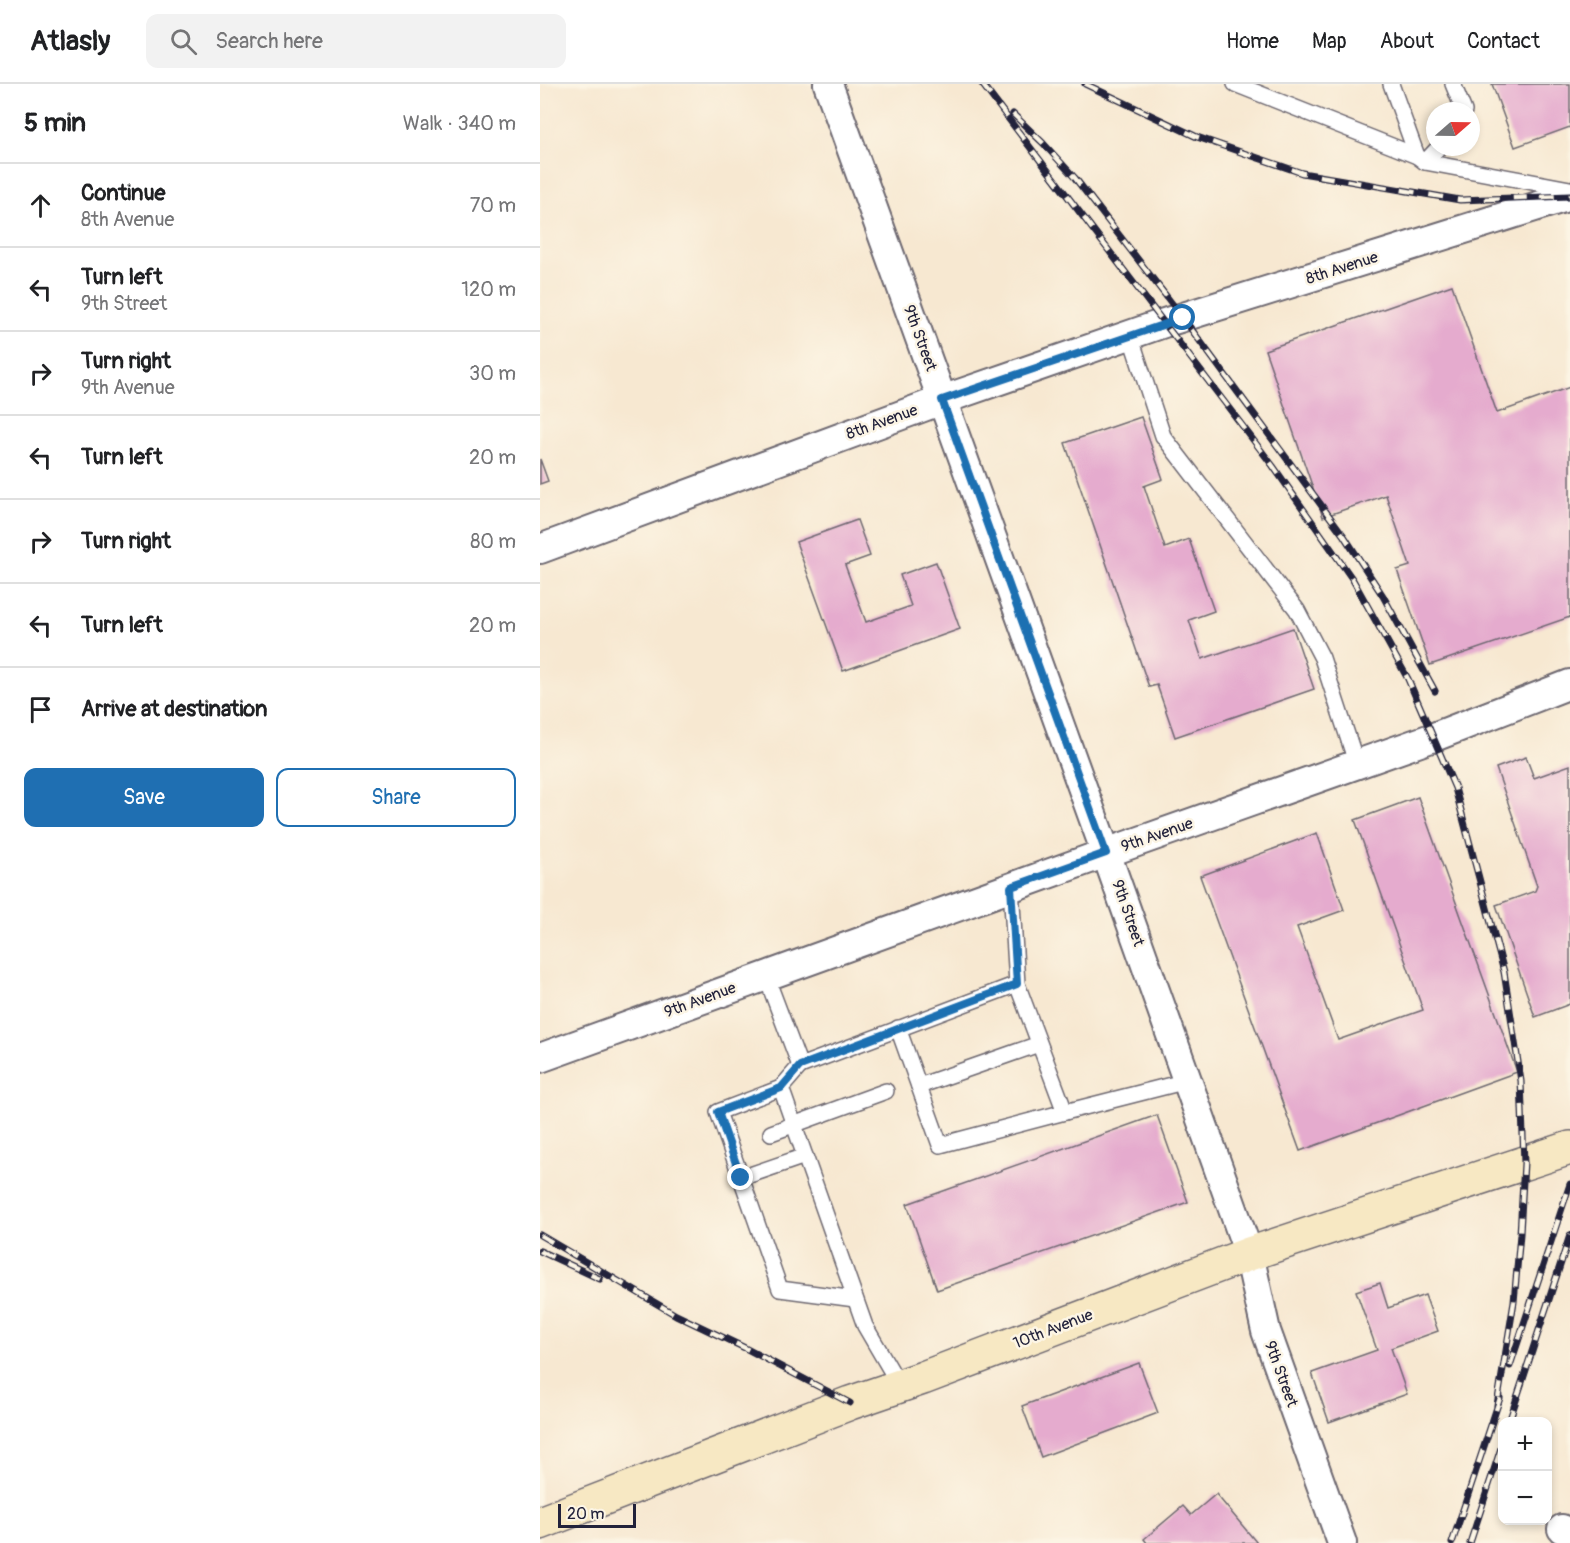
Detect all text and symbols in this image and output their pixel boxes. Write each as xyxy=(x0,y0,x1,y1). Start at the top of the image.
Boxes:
search box xyxy=(146,14,566,68)
text: Atlasly xyxy=(30,24,110,59)
icon: search xyxy=(167,25,200,58)
text: Search here xyxy=(215,27,323,55)
text: Home xyxy=(1226,28,1279,55)
text: Map xyxy=(1312,28,1347,55)
text: About xyxy=(1380,28,1434,55)
text: Contact xyxy=(1467,28,1540,55)
north arrow xyxy=(1426,102,1480,156)
text: 5 min xyxy=(24,107,86,139)
text: Walk · 340 m xyxy=(403,111,516,136)
text: Continue xyxy=(81,179,165,207)
icon: ahead xyxy=(24,189,57,222)
text: 70 m xyxy=(470,193,516,218)
text: 8th Avenue xyxy=(81,207,174,232)
street label: 8th Avenue xyxy=(1303,247,1381,289)
text: Turn left xyxy=(81,263,163,291)
icon: left xyxy=(24,273,57,306)
text: 120 m xyxy=(461,277,516,302)
text: 9th Street xyxy=(81,291,167,316)
street label: 9th Street xyxy=(899,302,941,374)
route start xyxy=(1169,304,1195,330)
text: Turn right xyxy=(81,347,171,375)
icon: right xyxy=(24,357,57,390)
text: 30 m xyxy=(469,361,516,386)
text: 9th Avenue xyxy=(81,375,175,400)
street label: 8th Avenue xyxy=(843,400,921,444)
icon: left xyxy=(24,441,57,474)
text: Turn left xyxy=(81,443,163,471)
text: 20 m xyxy=(469,445,516,470)
icon: right xyxy=(24,525,57,558)
text: Turn right xyxy=(81,527,171,555)
text: 80 m xyxy=(470,529,516,554)
icon: left xyxy=(24,609,57,642)
text: Turn left xyxy=(81,611,163,639)
text: 20 m xyxy=(469,613,516,638)
icon: arrive xyxy=(24,693,57,726)
text: Arrive at destination xyxy=(81,695,267,723)
button: Save xyxy=(24,768,264,827)
button: Share xyxy=(276,768,516,827)
street label: 9th Avenue xyxy=(1118,813,1196,857)
street label: 9th Street xyxy=(1107,877,1149,949)
street label: 9th Avenue xyxy=(661,978,739,1022)
route end xyxy=(727,1164,753,1190)
street label: 10th Avenue xyxy=(1010,1305,1096,1353)
street label: 9th Street xyxy=(1260,1338,1302,1410)
map controls xyxy=(1498,1417,1552,1525)
button: + xyxy=(1498,1417,1552,1471)
button: − xyxy=(1498,1471,1552,1525)
scale bar xyxy=(558,1501,636,1528)
text: 20 m xyxy=(567,1504,605,1524)

